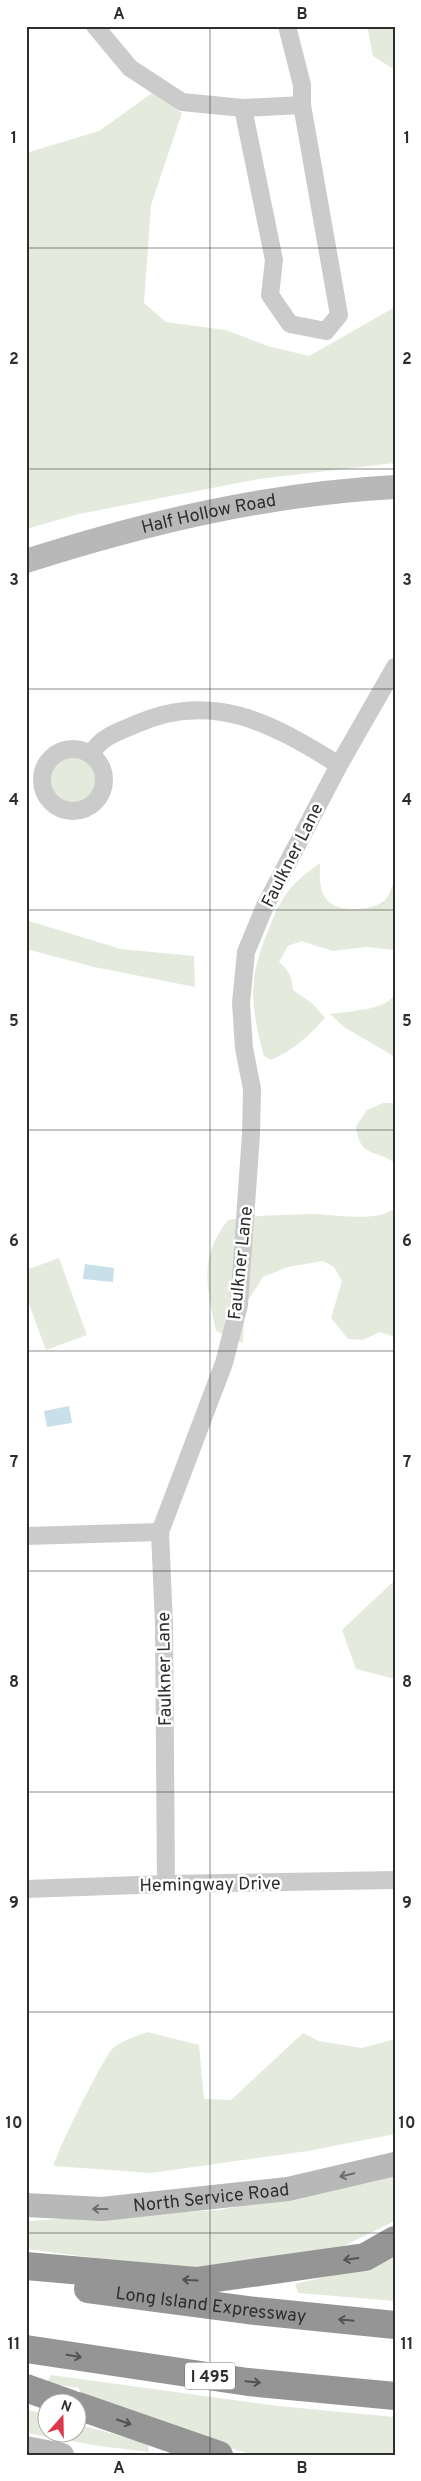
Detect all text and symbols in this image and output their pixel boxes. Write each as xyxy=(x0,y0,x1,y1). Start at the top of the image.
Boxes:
text: A xyxy=(113,5,125,25)
text: B xyxy=(296,5,308,25)
text: 1 xyxy=(11,129,17,149)
text: 1 xyxy=(404,129,410,149)
text: 2 xyxy=(9,350,19,370)
text: 2 xyxy=(402,350,412,370)
street label: Half Hollow Road xyxy=(139,490,278,540)
text: 3 xyxy=(9,571,19,591)
text: 3 xyxy=(402,571,412,591)
text: 4 xyxy=(9,791,19,811)
text: 4 xyxy=(402,791,412,811)
street label: Faulkner Lane xyxy=(257,800,329,912)
text: 5 xyxy=(9,1012,19,1032)
text: 5 xyxy=(402,1012,412,1032)
street label: Faulkner Lane xyxy=(224,1205,259,1321)
text: 6 xyxy=(9,1232,19,1252)
text: 6 xyxy=(402,1232,412,1252)
text: 7 xyxy=(10,1453,18,1473)
text: 7 xyxy=(403,1453,411,1473)
street label: Faulkner Lane xyxy=(153,1612,178,1726)
text: 8 xyxy=(9,1673,19,1693)
text: 8 xyxy=(402,1673,412,1693)
street label: Hemingway Drive xyxy=(139,1873,281,1898)
text: 9 xyxy=(9,1894,19,1914)
text: 9 xyxy=(402,1894,412,1914)
text: 10 xyxy=(6,2114,22,2134)
text: 10 xyxy=(399,2114,415,2134)
one-way arrow xyxy=(340,2171,356,2180)
street label: North Service Road xyxy=(132,2179,291,2219)
one-way arrow xyxy=(92,2204,108,2214)
one-way arrow xyxy=(343,2254,359,2264)
one-way arrow xyxy=(182,2276,198,2285)
street label: Long Island Expressway xyxy=(114,2283,307,2329)
one-way arrow xyxy=(339,2315,355,2325)
text: 11 xyxy=(8,2335,20,2355)
text: 11 xyxy=(401,2335,413,2355)
one-way arrow xyxy=(66,2351,82,2361)
road number: I 495 xyxy=(185,2362,235,2390)
one-way arrow xyxy=(244,2377,260,2387)
north arrow xyxy=(38,2394,88,2444)
text: N xyxy=(58,2397,74,2417)
one-way arrow xyxy=(115,2418,131,2427)
text: A xyxy=(113,2459,125,2479)
text: B xyxy=(296,2459,308,2479)

